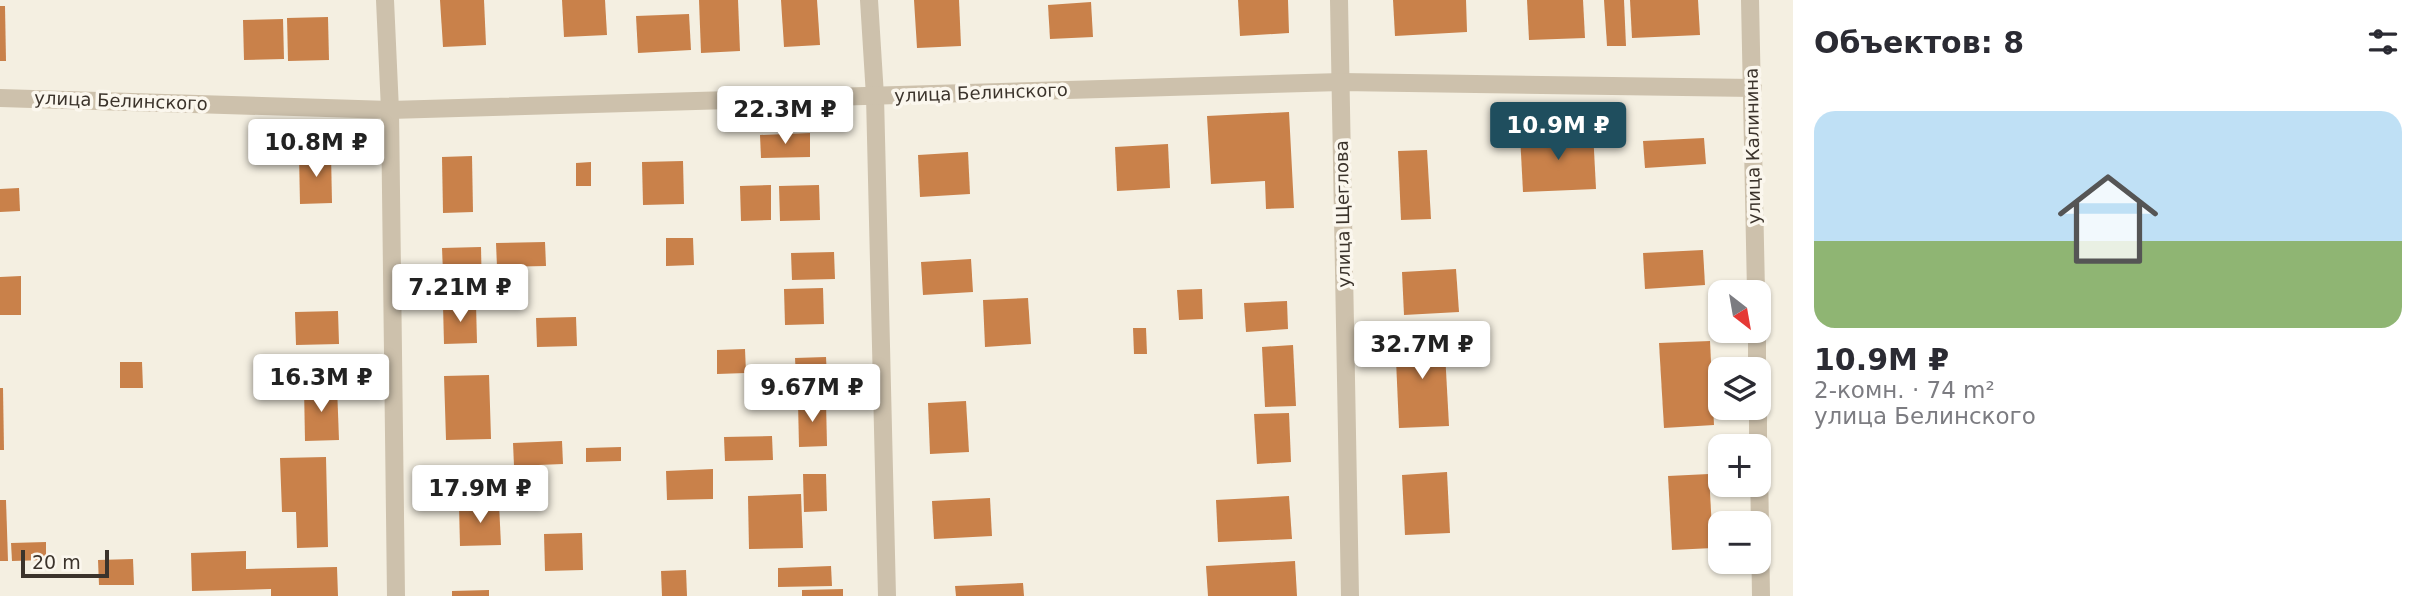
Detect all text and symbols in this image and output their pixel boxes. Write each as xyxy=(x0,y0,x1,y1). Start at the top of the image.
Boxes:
icon: filters xyxy=(2364,23,2402,61)
text: Объектов: 8 xyxy=(1814,25,2024,60)
street label: улица Калинина xyxy=(1741,68,1764,224)
street label: улица Белинского xyxy=(894,79,1068,106)
pin: 22.3M ₽ xyxy=(720,86,850,146)
street label: улица Белинского xyxy=(34,87,208,114)
text: 22.3M ₽ xyxy=(733,96,837,122)
pin: 10.9M ₽ xyxy=(1493,102,1623,162)
text: 10.9M ₽ xyxy=(1506,112,1610,138)
pin: 10.8M ₽ xyxy=(251,120,381,179)
text: 10.8M ₽ xyxy=(264,129,368,155)
street label: улица Щеглова xyxy=(1331,140,1354,288)
icon: home xyxy=(2045,156,2171,282)
pin: 7.21M ₽ xyxy=(395,264,525,324)
text: 7.21M ₽ xyxy=(408,274,512,300)
north arrow xyxy=(1708,280,1771,343)
map controls xyxy=(1708,280,1771,574)
pin: 32.7M ₽ xyxy=(1357,322,1487,381)
text: 32.7M ₽ xyxy=(1370,331,1474,357)
text: 10.9M ₽ xyxy=(1814,342,1949,377)
pin: 16.3M ₽ xyxy=(256,354,386,414)
button: layers xyxy=(1708,357,1771,420)
text: 16.3M ₽ xyxy=(269,364,373,390)
pin: 9.67M ₽ xyxy=(747,364,877,424)
text: 9.67M ₽ xyxy=(760,374,864,400)
text: 2-комн. · 74 m² xyxy=(1814,377,1995,403)
text: улица Белинского xyxy=(1814,403,2036,429)
button: + xyxy=(1708,434,1771,497)
pin: 17.9M ₽ xyxy=(415,466,545,525)
text: 17.9M ₽ xyxy=(428,475,532,501)
button: − xyxy=(1708,511,1771,574)
scale bar xyxy=(21,547,108,579)
text: 20 m xyxy=(32,551,81,573)

